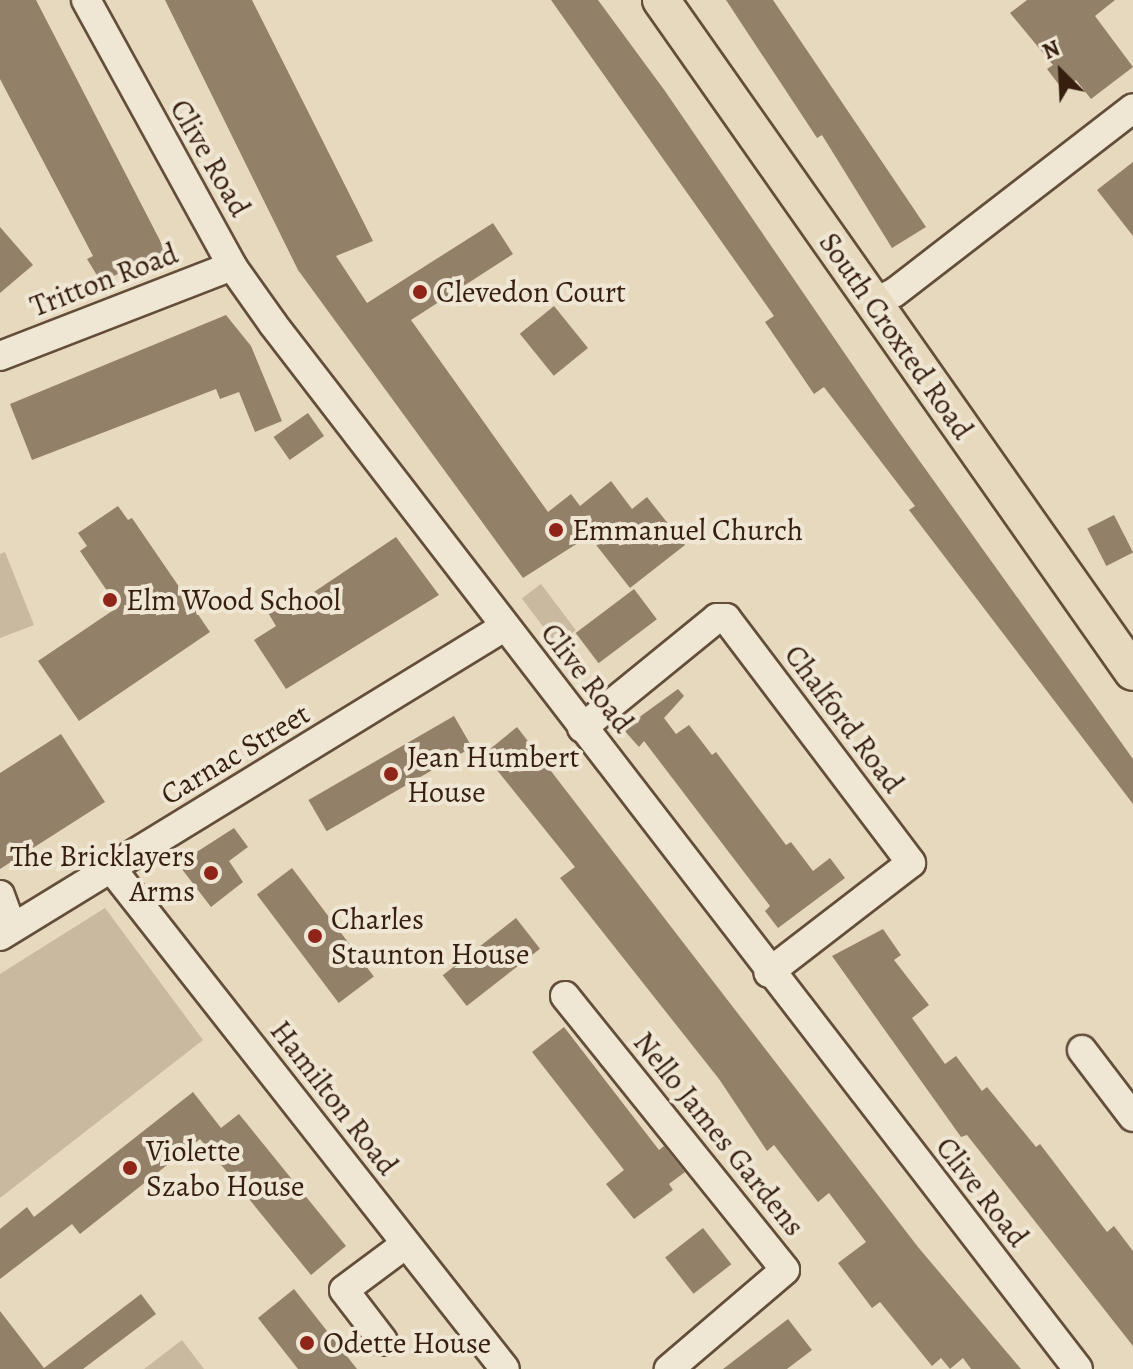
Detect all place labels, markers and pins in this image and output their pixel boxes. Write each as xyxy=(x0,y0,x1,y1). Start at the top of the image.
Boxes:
place label: Clevedon Court xyxy=(436,274,626,310)
marker: Clevedon Court xyxy=(411,283,429,301)
place label: Emmanuel Church xyxy=(572,512,803,548)
marker: Emmanuel Church xyxy=(547,521,565,539)
place label: Elm Wood School xyxy=(126,582,341,618)
marker: Elm Wood School xyxy=(101,591,119,609)
place label: Jean Humbert House xyxy=(407,739,579,810)
marker: Jean Humbert House xyxy=(382,765,400,783)
place label: The Bricklayers Arms xyxy=(10,838,195,908)
marker: The Bricklayers Arms xyxy=(202,864,220,882)
place label: Charles Staunton House xyxy=(331,901,529,972)
marker: Charles Staunton House xyxy=(306,927,324,945)
place label: Violette Szabo House xyxy=(146,1133,304,1204)
marker: Violette Szabo House xyxy=(121,1159,139,1177)
place label: Odette House xyxy=(323,1325,491,1361)
marker: Odette House xyxy=(298,1334,316,1352)

